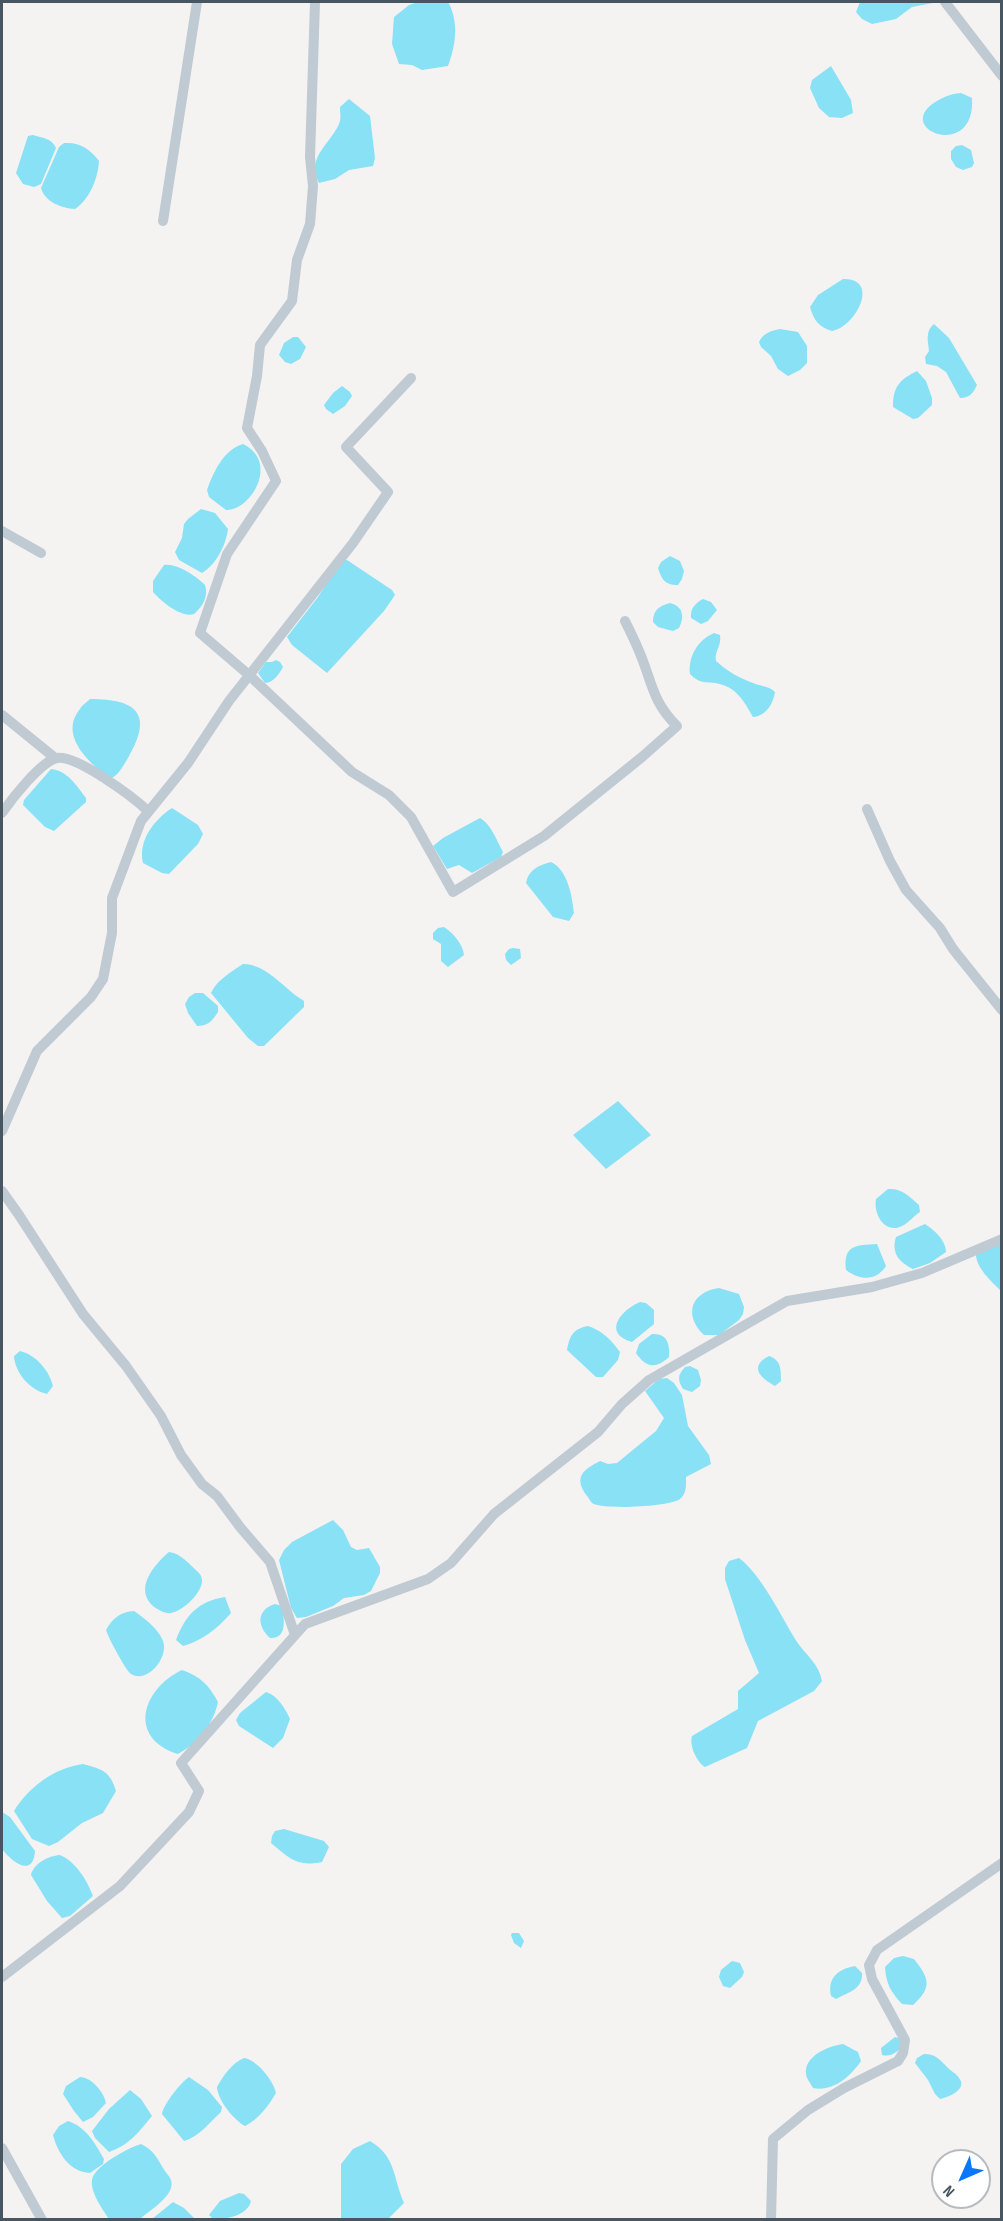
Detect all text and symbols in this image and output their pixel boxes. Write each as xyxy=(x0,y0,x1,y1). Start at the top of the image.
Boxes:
north arrow xyxy=(931,2149,991,2209)
text: N xyxy=(940,2181,959,2200)

